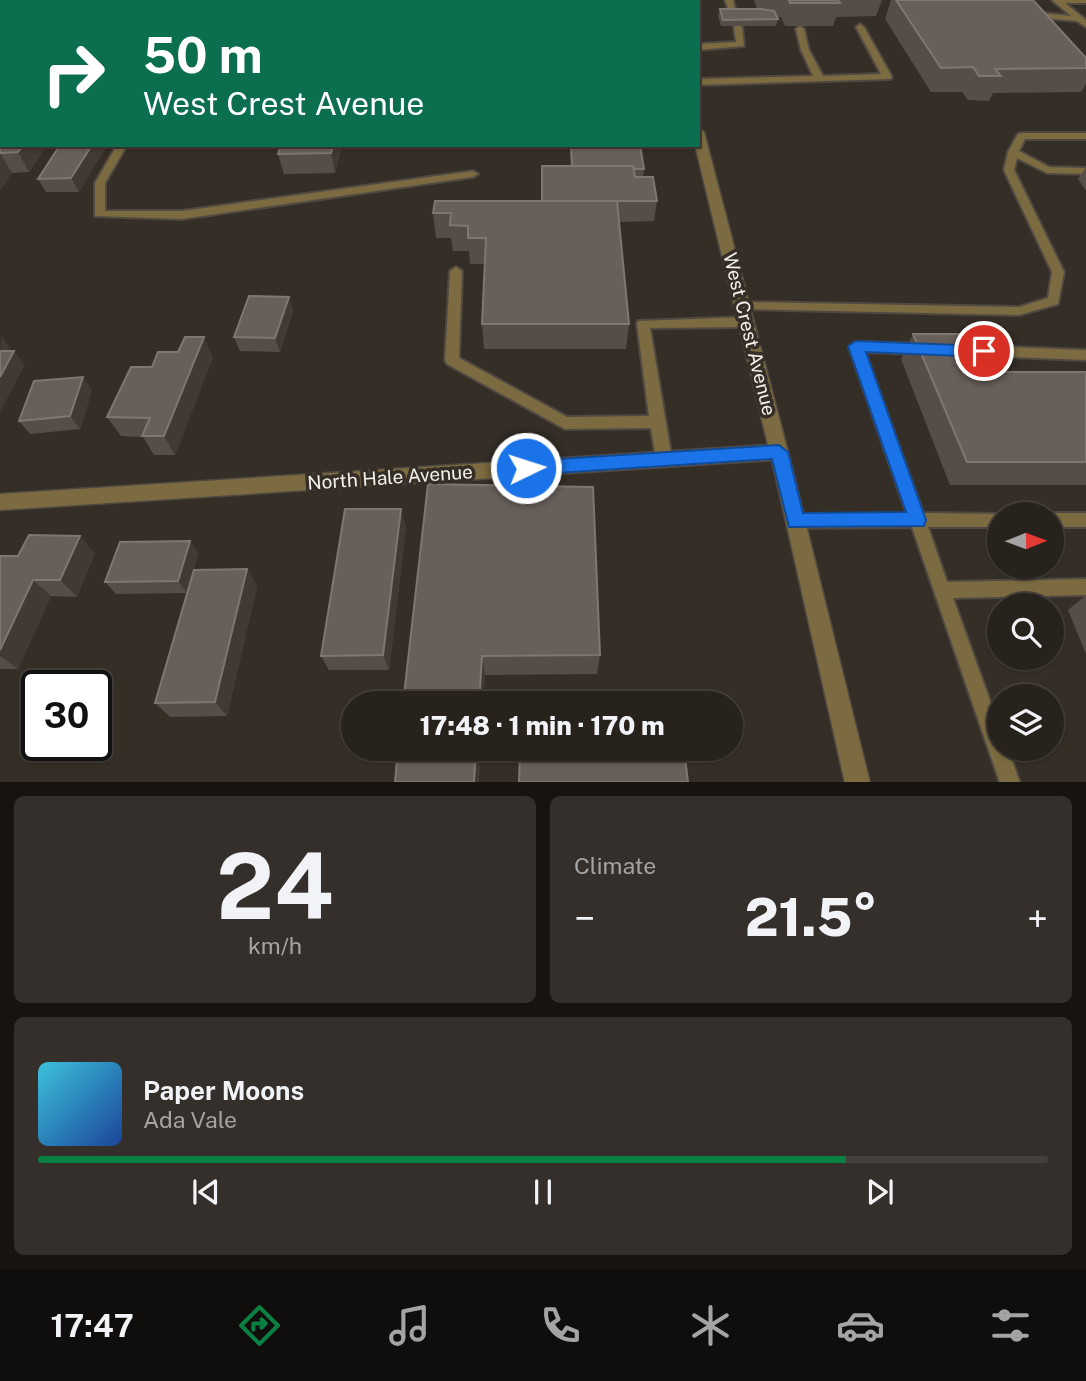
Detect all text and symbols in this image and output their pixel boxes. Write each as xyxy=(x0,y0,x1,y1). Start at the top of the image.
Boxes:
text: 50 m xyxy=(143,26,263,84)
icon: right xyxy=(28,28,119,119)
text: West Crest Avenue xyxy=(143,85,424,122)
street label: West Crest Avenue xyxy=(719,250,781,418)
pin xyxy=(954,321,1014,381)
icon: arrive xyxy=(965,332,1003,370)
position arrow xyxy=(489,431,563,505)
street label: North Hale Avenue xyxy=(307,460,473,494)
north arrow xyxy=(987,502,1064,579)
map controls xyxy=(987,502,1064,761)
button: search xyxy=(987,593,1064,670)
speed limit sign: 30 xyxy=(21,670,112,761)
button: layers xyxy=(987,684,1064,761)
text: 17:48 · 1 min · 170 m xyxy=(419,710,665,741)
text: 24 xyxy=(216,833,334,939)
text: Climate xyxy=(574,852,656,879)
text: 21.5° xyxy=(745,887,877,948)
text: − xyxy=(574,896,595,941)
text: + xyxy=(1027,896,1048,941)
text: km/h xyxy=(248,932,302,959)
text: Paper Moons xyxy=(143,1075,304,1106)
text: Ada Vale xyxy=(143,1106,237,1133)
icon: previous xyxy=(187,1173,225,1211)
icon: pause xyxy=(524,1173,562,1211)
icon: next xyxy=(861,1173,899,1211)
icon: directions xyxy=(235,1301,284,1350)
icon: music xyxy=(385,1301,434,1350)
icon: phone xyxy=(536,1301,585,1350)
icon: climate xyxy=(686,1301,735,1350)
icon: car xyxy=(836,1301,885,1350)
icon: filters xyxy=(986,1301,1035,1350)
text: 17:47 xyxy=(51,1307,134,1344)

